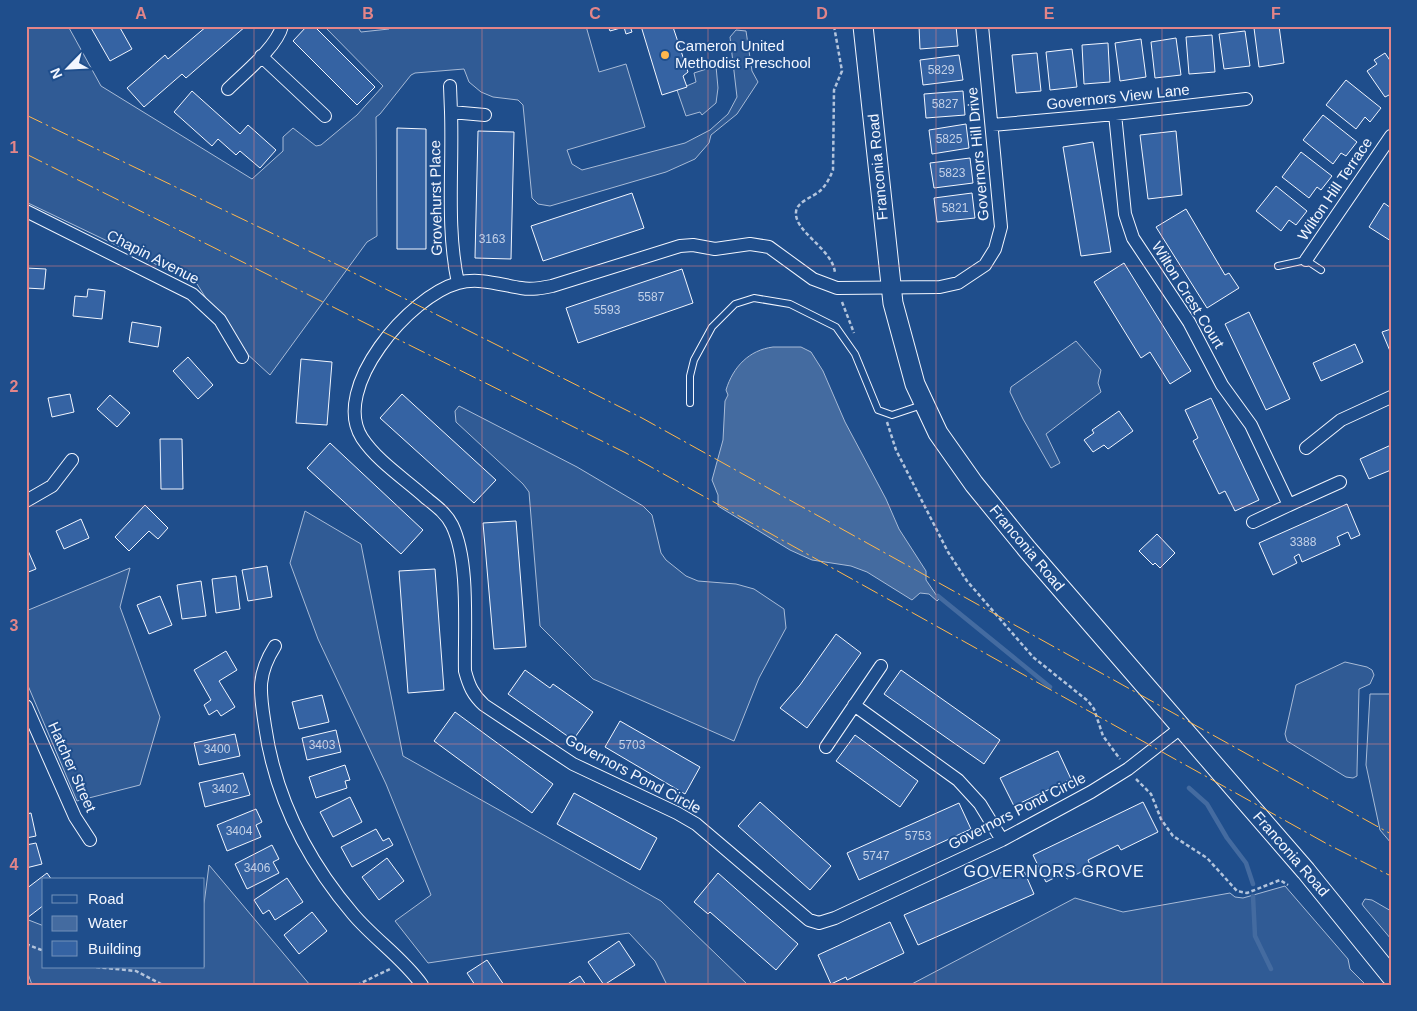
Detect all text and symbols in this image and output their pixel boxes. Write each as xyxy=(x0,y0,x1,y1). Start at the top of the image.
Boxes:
text: A xyxy=(135,5,147,22)
text: B xyxy=(362,5,374,22)
text: C xyxy=(589,5,601,22)
text: D xyxy=(816,5,828,22)
text: E xyxy=(1044,5,1055,22)
text: F xyxy=(1271,5,1281,22)
place label: Cameron United Methodist Preschool xyxy=(675,37,811,71)
north arrow xyxy=(42,42,92,92)
marker: Cameron United Methodist Preschool xyxy=(659,49,671,61)
house number: 5829 xyxy=(928,63,955,77)
text: N xyxy=(47,65,65,81)
street label: Governors View Lane xyxy=(1045,81,1190,112)
street label: Governors Hill Drive xyxy=(963,86,992,222)
house number: 5827 xyxy=(932,97,959,111)
street label: Franconia Road xyxy=(864,113,891,221)
house number: 5825 xyxy=(936,132,963,146)
street label: Wilton Hill Terrace xyxy=(1294,134,1375,243)
text: 1 xyxy=(10,139,19,156)
street label: Grovehurst Place xyxy=(426,140,445,256)
house number: 5823 xyxy=(939,166,966,180)
house number: 5821 xyxy=(942,201,969,215)
street label: Chapin Avenue xyxy=(104,226,202,287)
house number: 3163 xyxy=(479,232,506,246)
street label: Wilton Crest Court xyxy=(1149,238,1229,352)
house number: 5587 xyxy=(638,290,665,304)
house number: 5593 xyxy=(594,303,621,317)
text: 2 xyxy=(10,378,19,395)
street label: Franconia Road xyxy=(987,501,1068,594)
house number: 3388 xyxy=(1290,535,1317,549)
text: 3 xyxy=(10,617,19,634)
street label: Hatcher Street xyxy=(45,719,100,815)
street label: Governors Pond Circle xyxy=(562,730,704,817)
house number: 3403 xyxy=(309,738,336,752)
house number: 5703 xyxy=(619,738,646,752)
house number: 3400 xyxy=(204,742,231,756)
street label: Governors Pond Circle xyxy=(945,769,1088,853)
house number: 3402 xyxy=(212,782,239,796)
street label: Franconia Road xyxy=(1250,808,1333,900)
house number: 3404 xyxy=(226,824,253,838)
house number: 5753 xyxy=(905,829,932,843)
house number: 5747 xyxy=(863,849,890,863)
text: 4 xyxy=(10,856,19,873)
house number: 3406 xyxy=(244,861,271,875)
district label: GOVERNORS GROVE xyxy=(963,863,1145,880)
legend xyxy=(42,878,205,968)
text: Road xyxy=(88,890,124,907)
text: Water xyxy=(88,914,127,931)
text: Building xyxy=(88,940,141,957)

